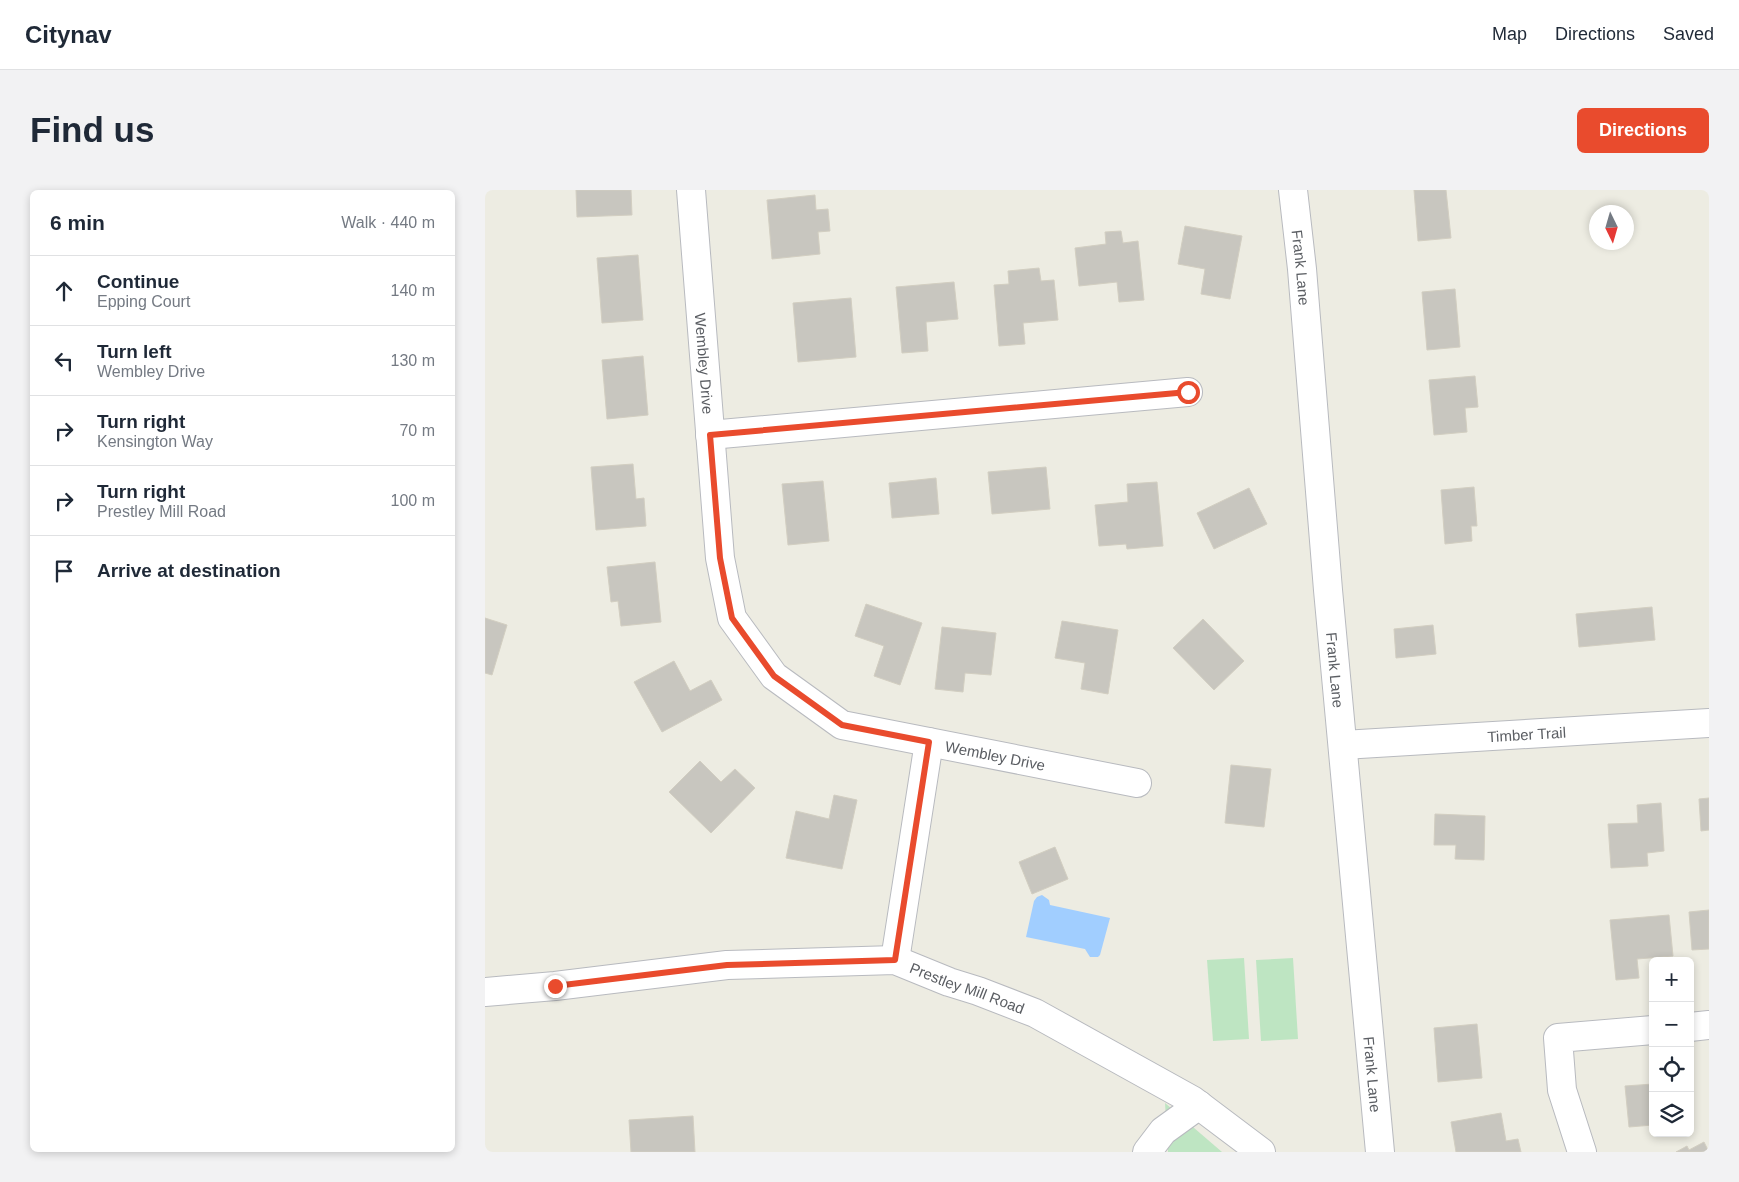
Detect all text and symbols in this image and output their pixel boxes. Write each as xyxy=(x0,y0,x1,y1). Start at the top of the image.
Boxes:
text: Citynav xyxy=(25,21,112,48)
text: Map xyxy=(1492,24,1527,44)
text: Directions xyxy=(1555,24,1635,44)
text: Saved xyxy=(1663,24,1714,44)
button: Directions xyxy=(1577,108,1709,153)
text: Find us xyxy=(30,110,154,149)
north arrow xyxy=(1589,205,1634,250)
text: 6 min xyxy=(50,211,105,234)
text: Walk · 440 m xyxy=(341,214,435,231)
street label: Frank Lane xyxy=(1289,229,1313,306)
text: Continue xyxy=(97,271,179,292)
icon: ahead xyxy=(50,277,78,305)
text: 140 m xyxy=(391,282,435,299)
text: Epping Court xyxy=(97,293,190,310)
street label: Wembley Drive xyxy=(692,312,717,415)
text: Turn left xyxy=(97,341,172,362)
icon: left xyxy=(50,347,78,375)
text: 130 m xyxy=(391,352,435,369)
text: Wembley Drive xyxy=(97,363,205,380)
route start xyxy=(1177,381,1200,404)
text: Turn right xyxy=(97,411,185,432)
icon: right xyxy=(50,417,78,445)
text: 70 m xyxy=(399,422,435,439)
text: Kensington Way xyxy=(97,433,213,450)
text: Turn right xyxy=(97,481,185,502)
icon: right xyxy=(50,487,78,515)
text: 100 m xyxy=(391,492,435,509)
text: Prestley Mill Road xyxy=(97,503,226,520)
icon: arrive xyxy=(50,557,78,585)
text: Arrive at destination xyxy=(97,560,281,581)
street label: Frank Lane xyxy=(1323,632,1347,709)
street label: Timber Trail xyxy=(1487,723,1566,745)
street label: Wembley Drive xyxy=(944,737,1047,773)
map controls xyxy=(1649,957,1694,1137)
button: + xyxy=(1649,957,1694,1002)
street label: Prestley Mill Road xyxy=(907,959,1027,1017)
route end xyxy=(544,975,567,998)
button: − xyxy=(1649,1002,1694,1047)
street label: Frank Lane xyxy=(1361,1036,1385,1113)
button: locate xyxy=(1649,1047,1694,1092)
button: layers xyxy=(1649,1092,1694,1137)

